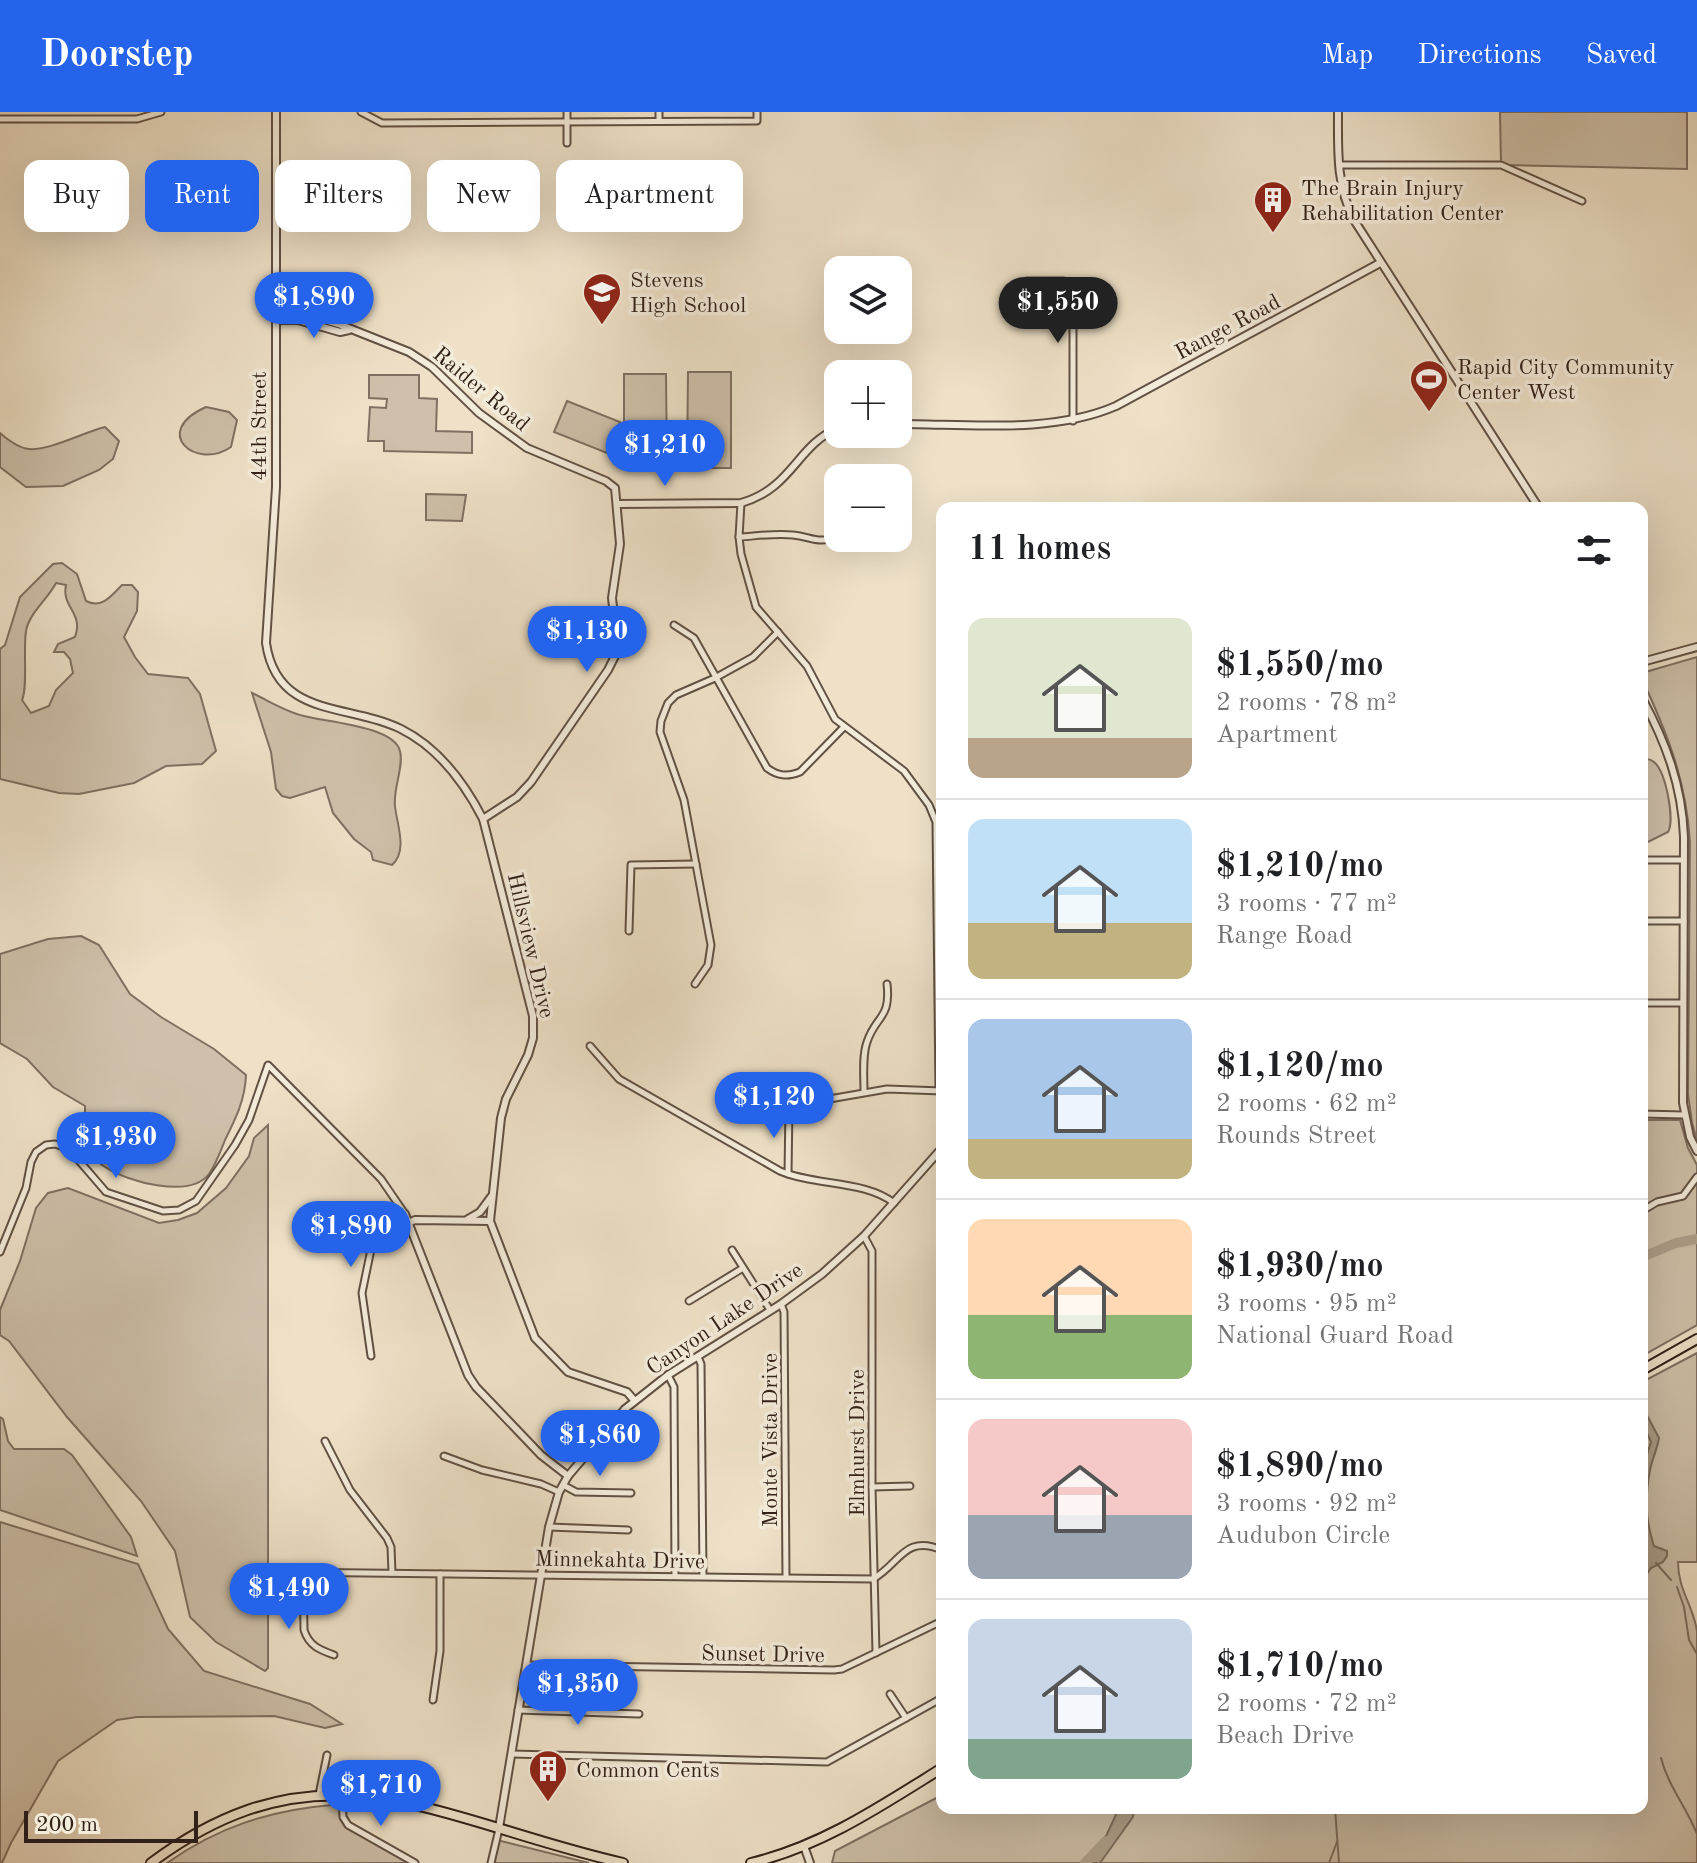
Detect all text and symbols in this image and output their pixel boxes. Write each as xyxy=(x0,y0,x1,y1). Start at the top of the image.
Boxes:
text: Doorstep xyxy=(40,37,193,75)
text: Map xyxy=(1321,42,1373,70)
text: Directions xyxy=(1417,42,1542,70)
text: Saved xyxy=(1586,42,1657,70)
chip: Buy xyxy=(24,160,129,232)
chip: Rent xyxy=(145,160,259,232)
chip: Filters xyxy=(275,160,411,232)
chip: New xyxy=(427,160,540,232)
chip: Apartment xyxy=(556,160,743,232)
place label: The Brain Injury Rehabilitation Center xyxy=(1301,178,1504,225)
building icon: The Brain Injury Rehabilitation Center xyxy=(1252,179,1294,234)
map controls xyxy=(824,256,912,552)
button: layers xyxy=(824,256,912,344)
place label: Stevens High School xyxy=(630,270,746,317)
school or university icon: Stevens High School xyxy=(581,271,623,326)
pin: $1,890 xyxy=(249,272,379,340)
pin: $1,550 xyxy=(993,277,1123,345)
text: $1,890 xyxy=(273,285,355,311)
text: $1,550 xyxy=(1017,290,1099,316)
street label: Range Road xyxy=(1172,291,1284,365)
street label: Raider Road xyxy=(428,343,533,436)
place label: Rapid City Community Center West xyxy=(1457,357,1675,404)
sports icon: Rapid City Community Center West xyxy=(1408,358,1450,413)
button: + xyxy=(824,360,912,448)
street label: 44th Street xyxy=(249,371,271,481)
pin: $1,210 xyxy=(600,420,730,488)
text: $1,210 xyxy=(624,433,706,459)
button: − xyxy=(824,464,912,552)
icon: filters xyxy=(1572,528,1616,572)
text: 11 homes xyxy=(968,533,1111,567)
pin: $1,130 xyxy=(522,606,652,674)
text: $1,130 xyxy=(546,619,628,645)
text: $1,550/mo xyxy=(1216,649,1384,683)
icon: home xyxy=(1032,650,1128,746)
text: 2 rooms · 78 m² xyxy=(1216,690,1397,716)
text: Apartment xyxy=(1216,722,1338,748)
text: $1,210/mo xyxy=(1216,850,1384,884)
icon: home xyxy=(1032,851,1128,947)
street label: Hillsview Drive xyxy=(503,871,557,1020)
text: 3 rooms · 77 m² xyxy=(1216,891,1397,917)
text: Range Road xyxy=(1216,923,1353,949)
text: $1,120/mo xyxy=(1216,1050,1384,1084)
icon: home xyxy=(1032,1051,1128,1147)
pin: $1,120 xyxy=(709,1072,839,1140)
text: $1,120 xyxy=(733,1085,815,1111)
text: 2 rooms · 62 m² xyxy=(1216,1091,1397,1117)
pin: $1,930 xyxy=(51,1112,181,1180)
text: Rounds Street xyxy=(1216,1123,1376,1149)
text: $1,930 xyxy=(75,1125,157,1151)
pin: $1,890 xyxy=(286,1201,416,1269)
text: $1,890 xyxy=(310,1214,392,1240)
text: $1,930/mo xyxy=(1216,1250,1384,1284)
icon: home xyxy=(1032,1251,1128,1347)
street label: Canyon Lake Drive xyxy=(643,1259,807,1380)
text: 3 rooms · 95 m² xyxy=(1216,1291,1397,1317)
text: National Guard Road xyxy=(1216,1323,1454,1349)
street label: Monte Vista Drive xyxy=(760,1353,782,1527)
street label: Elmhurst Drive xyxy=(847,1369,869,1517)
pin: $1,860 xyxy=(535,1410,665,1478)
text: $1,860 xyxy=(559,1423,641,1449)
text: $1,890/mo xyxy=(1216,1450,1384,1484)
icon: home xyxy=(1032,1451,1128,1547)
text: 3 rooms · 92 m² xyxy=(1216,1491,1397,1517)
text: Audubon Circle xyxy=(1216,1523,1390,1549)
street label: Minnekahta Drive xyxy=(535,1549,705,1573)
pin: $1,490 xyxy=(224,1563,354,1631)
text: $1,490 xyxy=(248,1576,330,1602)
street label: Sunset Drive xyxy=(701,1643,825,1667)
text: $1,710/mo xyxy=(1216,1650,1384,1684)
icon: home xyxy=(1032,1651,1128,1747)
pin: $1,350 xyxy=(513,1659,643,1727)
text: $1,350 xyxy=(537,1672,619,1698)
text: 2 rooms · 72 m² xyxy=(1216,1691,1397,1717)
text: Beach Drive xyxy=(1216,1723,1354,1749)
building icon: Common Cents xyxy=(527,1748,569,1803)
pin: $1,710 xyxy=(316,1760,446,1828)
place label: Common Cents xyxy=(576,1760,720,1782)
text: $1,710 xyxy=(340,1773,422,1799)
scale bar xyxy=(24,1807,198,1843)
text: 200 m xyxy=(36,1814,98,1836)

